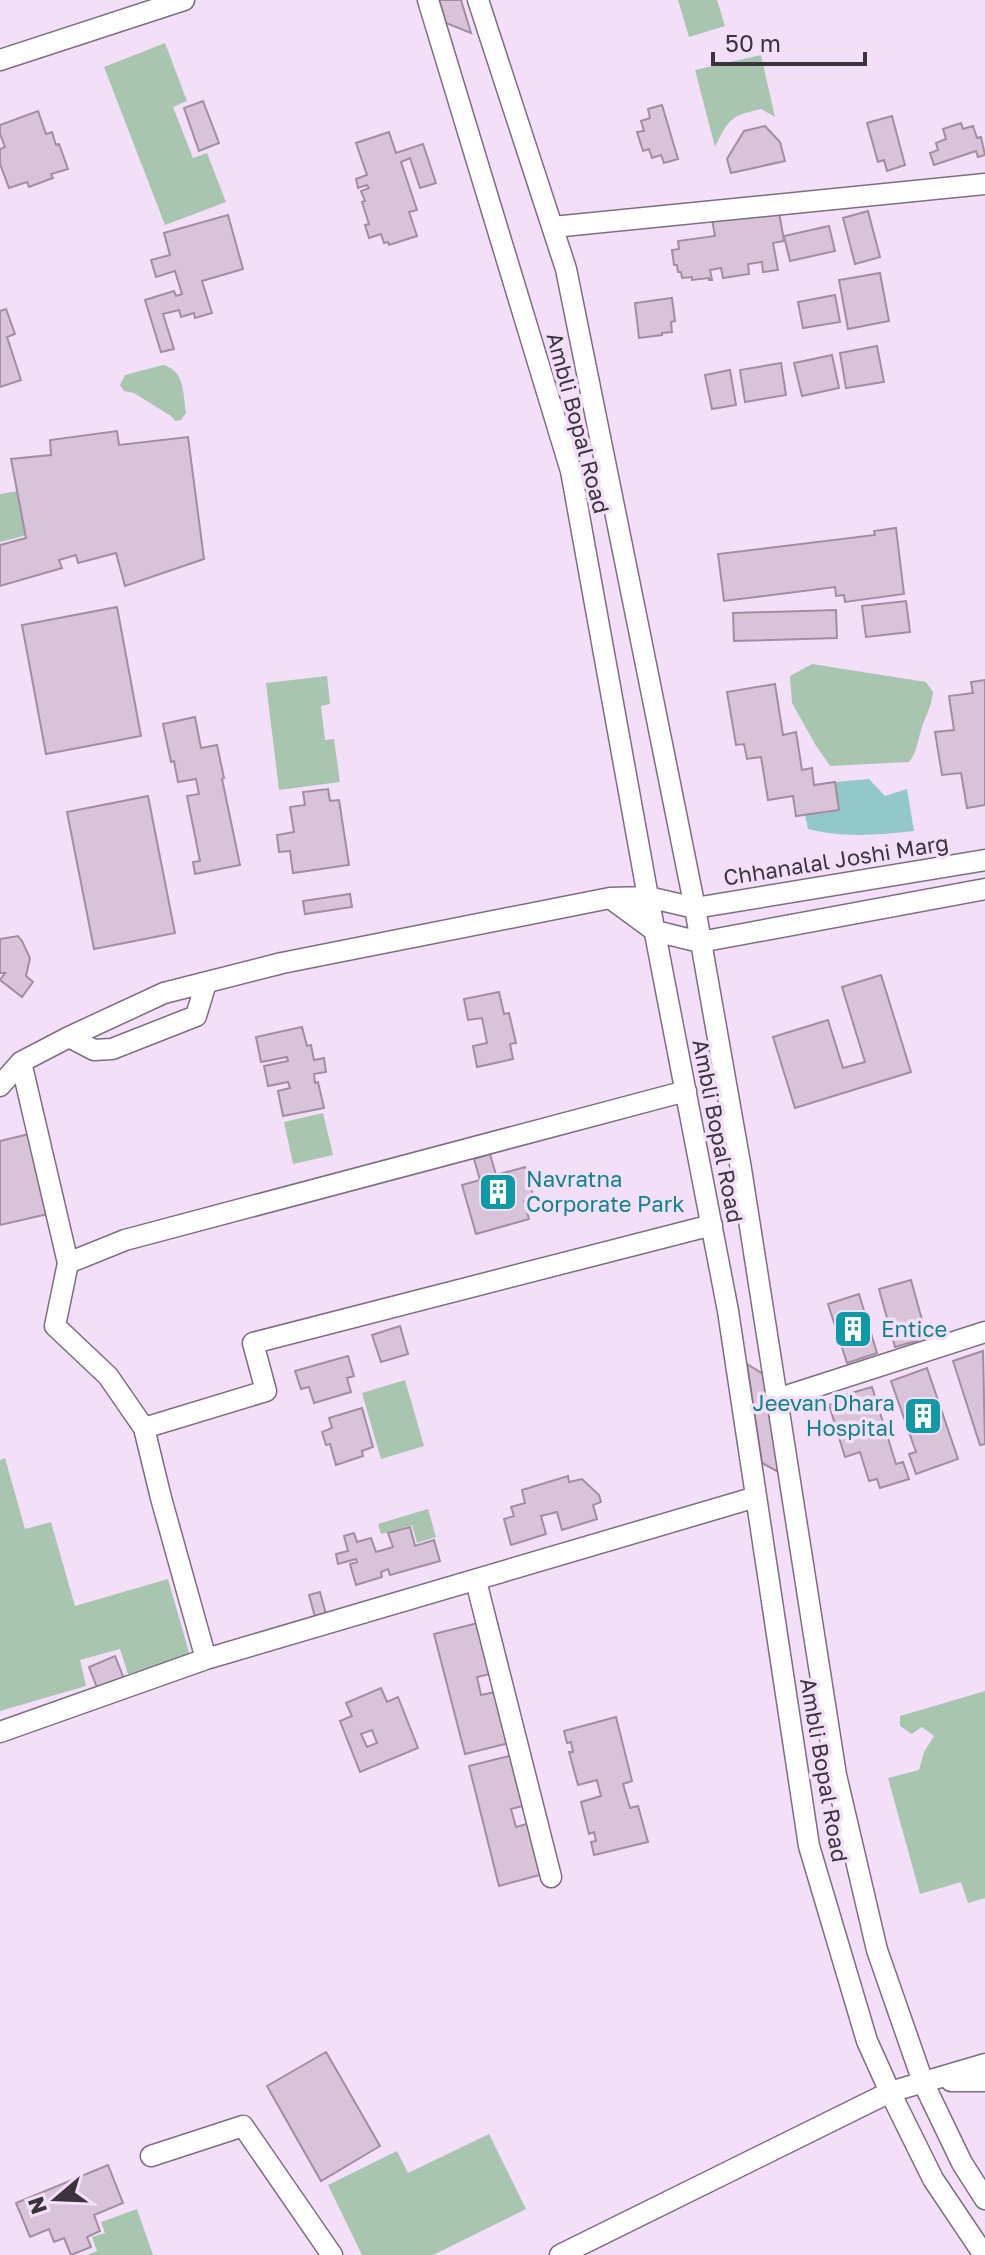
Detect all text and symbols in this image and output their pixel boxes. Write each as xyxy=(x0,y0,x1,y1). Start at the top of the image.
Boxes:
scale bar xyxy=(713,16,865,66)
text: 50 m xyxy=(725,28,781,57)
street label: Ambli Bopal Road xyxy=(541,329,616,516)
street label: Chhanalal Joshi Marg xyxy=(721,828,950,891)
street label: Ambli Bopal Road xyxy=(687,1037,750,1225)
place label: Navratna Corporate Park xyxy=(526,1165,685,1217)
building icon: Navratna Corporate Park xyxy=(477,1171,519,1213)
building icon: Entice xyxy=(832,1308,874,1350)
place label: Entice xyxy=(881,1315,947,1342)
place label: Jeevan Dhara Hospital xyxy=(752,1389,895,1441)
building icon: Jeevan Dhara Hospital xyxy=(902,1395,944,1437)
street label: Ambli Bopal Road xyxy=(795,1676,854,1864)
north arrow xyxy=(16,2159,96,2239)
text: N xyxy=(21,2193,52,2218)

